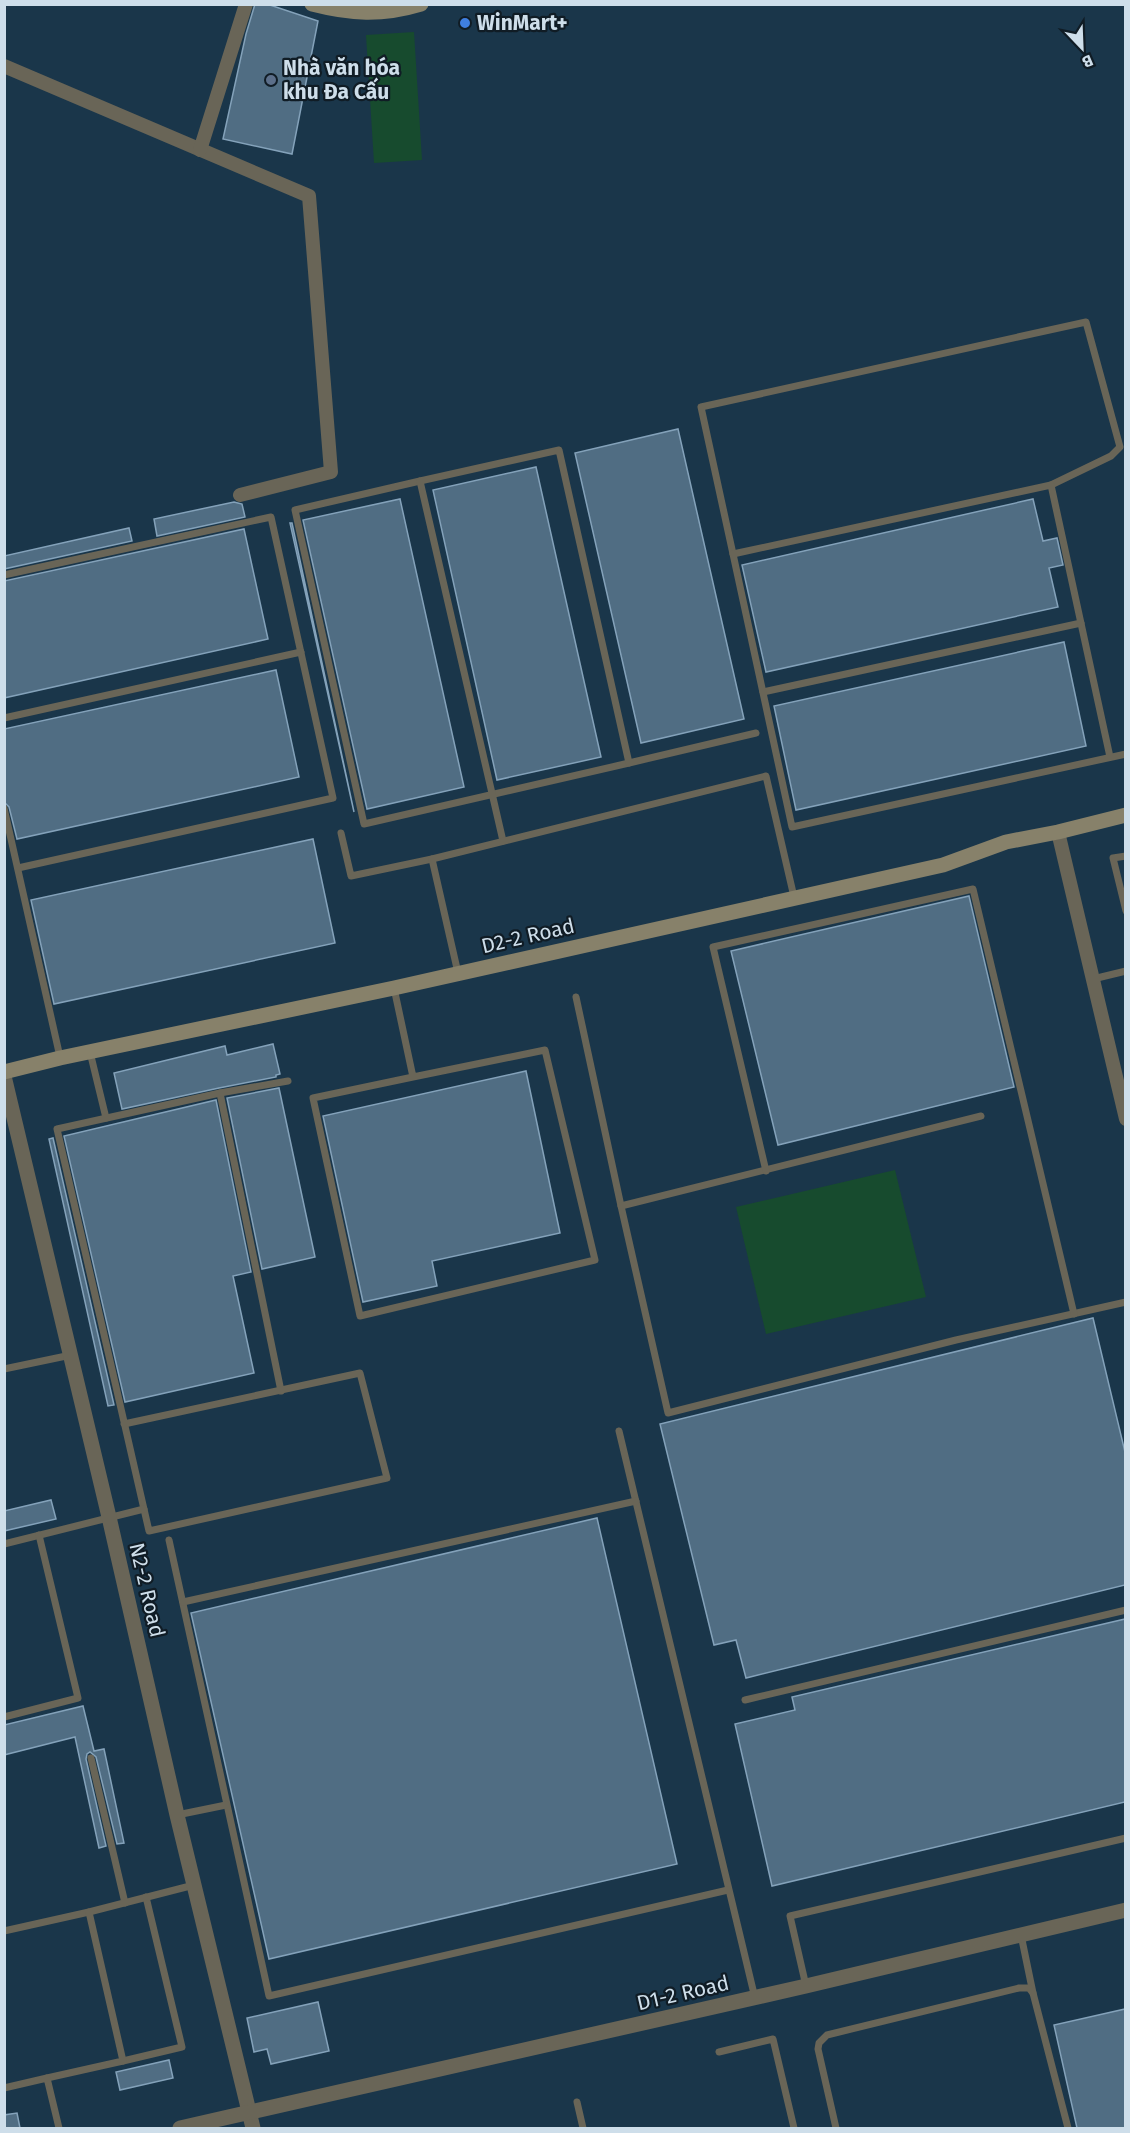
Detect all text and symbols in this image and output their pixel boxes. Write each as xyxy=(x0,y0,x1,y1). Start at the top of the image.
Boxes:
place label: WinMart+ xyxy=(477,10,568,36)
marker: WinMart+ xyxy=(458,16,472,30)
north arrow xyxy=(1052,18,1112,78)
text: B xyxy=(1079,51,1096,72)
place label: Nhà văn hóa khu Đa Cấu xyxy=(283,55,400,105)
marker: Nhà văn hóa khu Đa Cấu xyxy=(264,73,278,87)
street label: D2-2 Road xyxy=(479,913,577,959)
street label: N2-2 Road xyxy=(124,1540,170,1640)
street label: D1-2 Road xyxy=(634,1970,732,2016)

